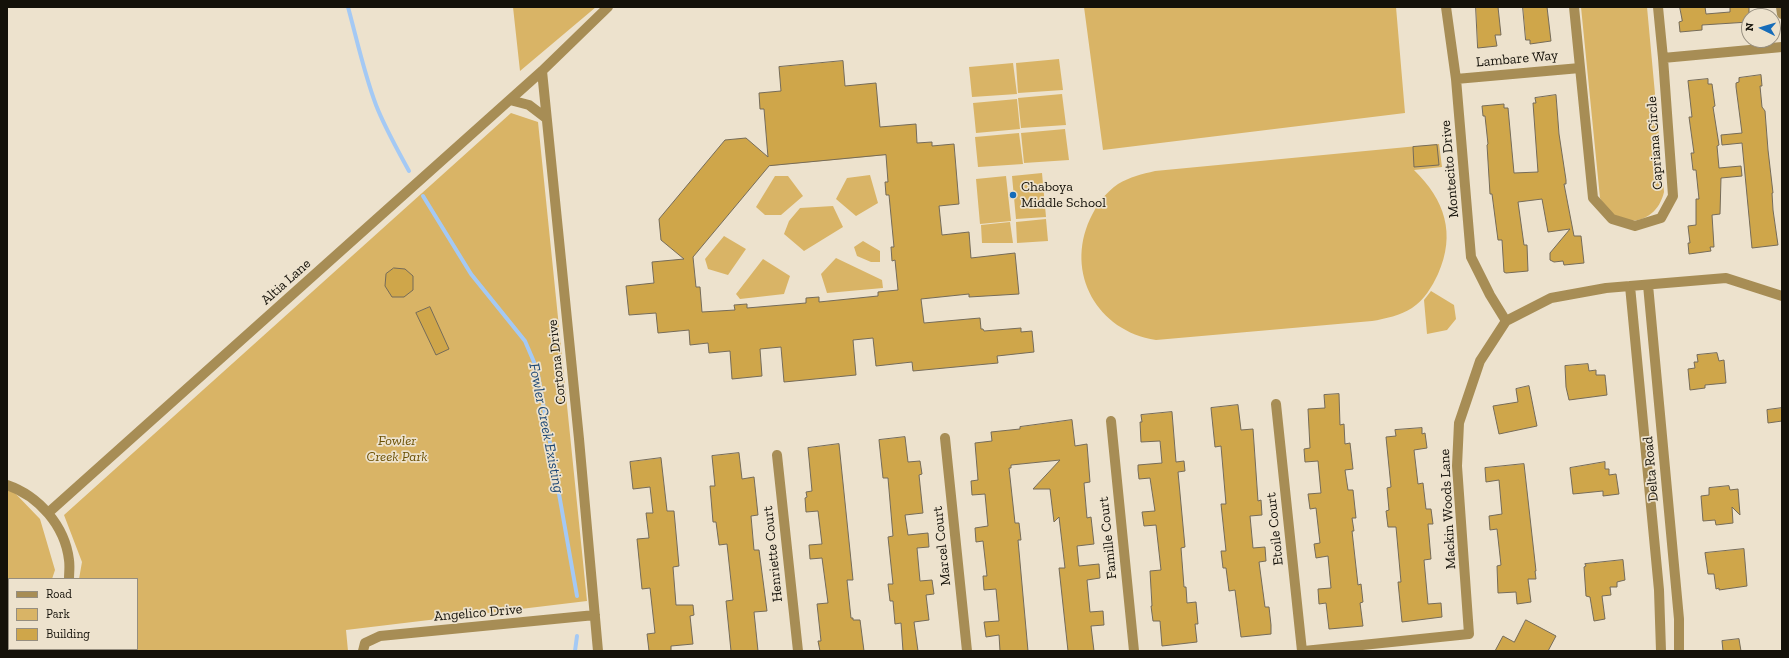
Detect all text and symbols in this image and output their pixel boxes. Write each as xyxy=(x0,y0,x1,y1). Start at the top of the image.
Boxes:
north arrow xyxy=(1741,8,1781,48)
text: N xyxy=(1743,22,1756,32)
street label: Lambare Way xyxy=(1475,47,1559,71)
street label: Capriana Circle xyxy=(1643,96,1667,190)
street label: Montecito Drive xyxy=(1437,120,1463,218)
place label: Chaboya Middle School xyxy=(1021,179,1106,212)
marker: Chaboya Middle School xyxy=(1008,190,1018,200)
street label: Altia Lane xyxy=(258,255,314,309)
street label: Cortona Drive xyxy=(544,319,570,405)
water label: Fowler Creek Existing xyxy=(525,361,567,495)
park label: Fowler Creek Park xyxy=(367,433,427,466)
street label: Delta Road xyxy=(1640,436,1662,502)
street label: Mackin Woods Lane xyxy=(1436,448,1460,570)
street label: Etoile Court xyxy=(1263,492,1287,566)
street label: Famille Court xyxy=(1095,496,1121,580)
street label: Henriette Court xyxy=(760,505,786,603)
street label: Marcel Court xyxy=(929,505,955,587)
legend xyxy=(8,578,138,650)
text: Road xyxy=(46,587,72,601)
street label: Angelico Drive xyxy=(433,601,523,625)
text: Park xyxy=(46,607,70,621)
text: Building xyxy=(46,627,90,641)

